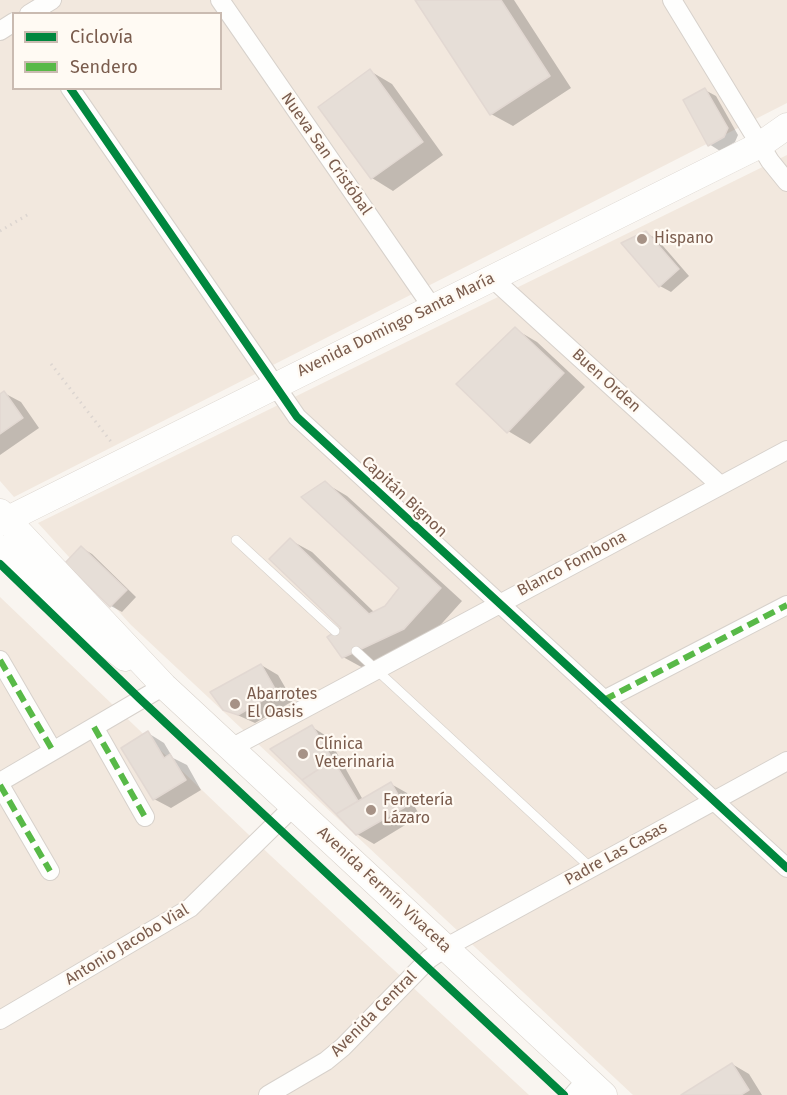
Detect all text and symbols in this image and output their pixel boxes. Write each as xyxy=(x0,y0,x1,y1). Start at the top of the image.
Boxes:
legend xyxy=(12,12,222,90)
text: Ciclovía xyxy=(70,26,133,48)
text: Sendero xyxy=(70,56,138,78)
street label: Nueva San Cristóbal xyxy=(277,89,375,219)
place label: Hispano xyxy=(654,229,714,249)
marker: Hispano xyxy=(635,232,649,246)
street label: Avenida Domingo Santa María xyxy=(294,269,498,381)
street label: Buen Orden xyxy=(568,345,644,417)
street label: Capitán Bignon xyxy=(357,452,451,542)
street label: Blanco Fombona xyxy=(514,527,630,601)
place label: Abarrotes El Oasis xyxy=(247,685,317,723)
marker: Abarrotes El Oasis xyxy=(228,697,242,711)
place label: Clínica Veterinaria xyxy=(315,735,395,773)
marker: Clínica Veterinaria xyxy=(296,747,310,761)
place label: Ferretería Lázaro xyxy=(383,791,453,829)
marker: Ferretería Lázaro xyxy=(364,803,378,817)
street label: Padre Las Casas xyxy=(561,818,671,890)
street label: Avenida Fermín Vivaceta xyxy=(313,823,455,957)
street label: Antonio Jacobo Vial xyxy=(62,900,192,990)
street label: Avenida Central xyxy=(327,967,421,1061)

